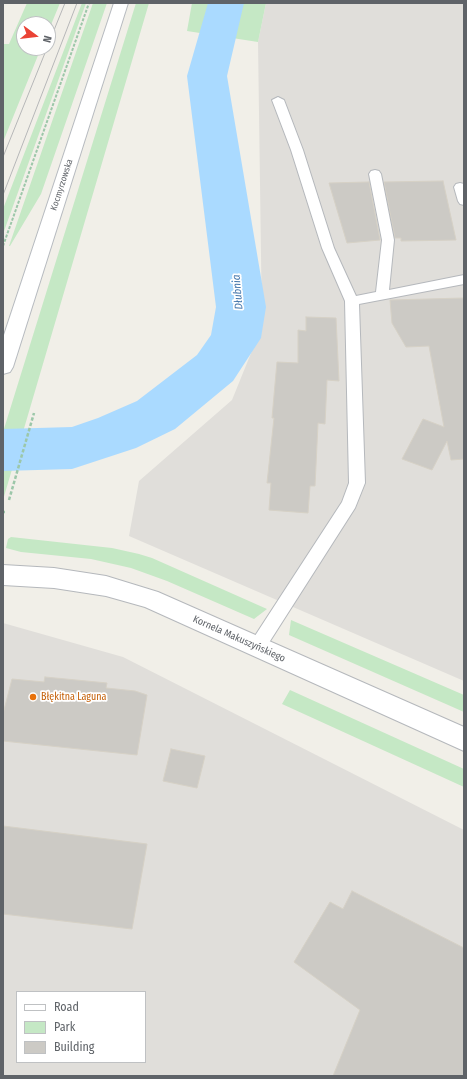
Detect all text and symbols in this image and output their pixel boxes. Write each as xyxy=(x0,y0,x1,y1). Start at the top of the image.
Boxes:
north arrow xyxy=(16,16,56,56)
text: N xyxy=(40,34,54,44)
street label: Kocmyrzowska xyxy=(49,158,75,212)
water label: Dłubnia xyxy=(230,274,246,310)
street label: Kornela Makuszyńskiego xyxy=(191,613,287,665)
place label: Błękitna Laguna xyxy=(41,691,106,703)
marker: Błękitna Laguna xyxy=(28,692,38,702)
legend xyxy=(16,991,146,1063)
text: Road xyxy=(54,1000,79,1014)
text: Park xyxy=(54,1020,75,1034)
text: Building xyxy=(54,1040,94,1054)

